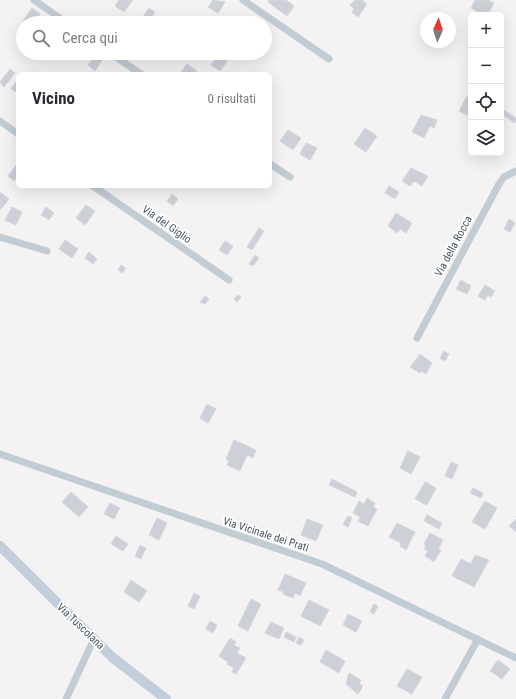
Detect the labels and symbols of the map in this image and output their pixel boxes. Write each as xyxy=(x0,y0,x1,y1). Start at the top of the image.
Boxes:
north arrow xyxy=(420,12,456,48)
street label: Via del Giglio xyxy=(140,203,194,246)
street label: Via della Rocca xyxy=(432,214,475,279)
street label: Via Vicinale dei Prati xyxy=(221,514,310,554)
street label: Via Tuscolana xyxy=(54,601,107,652)

